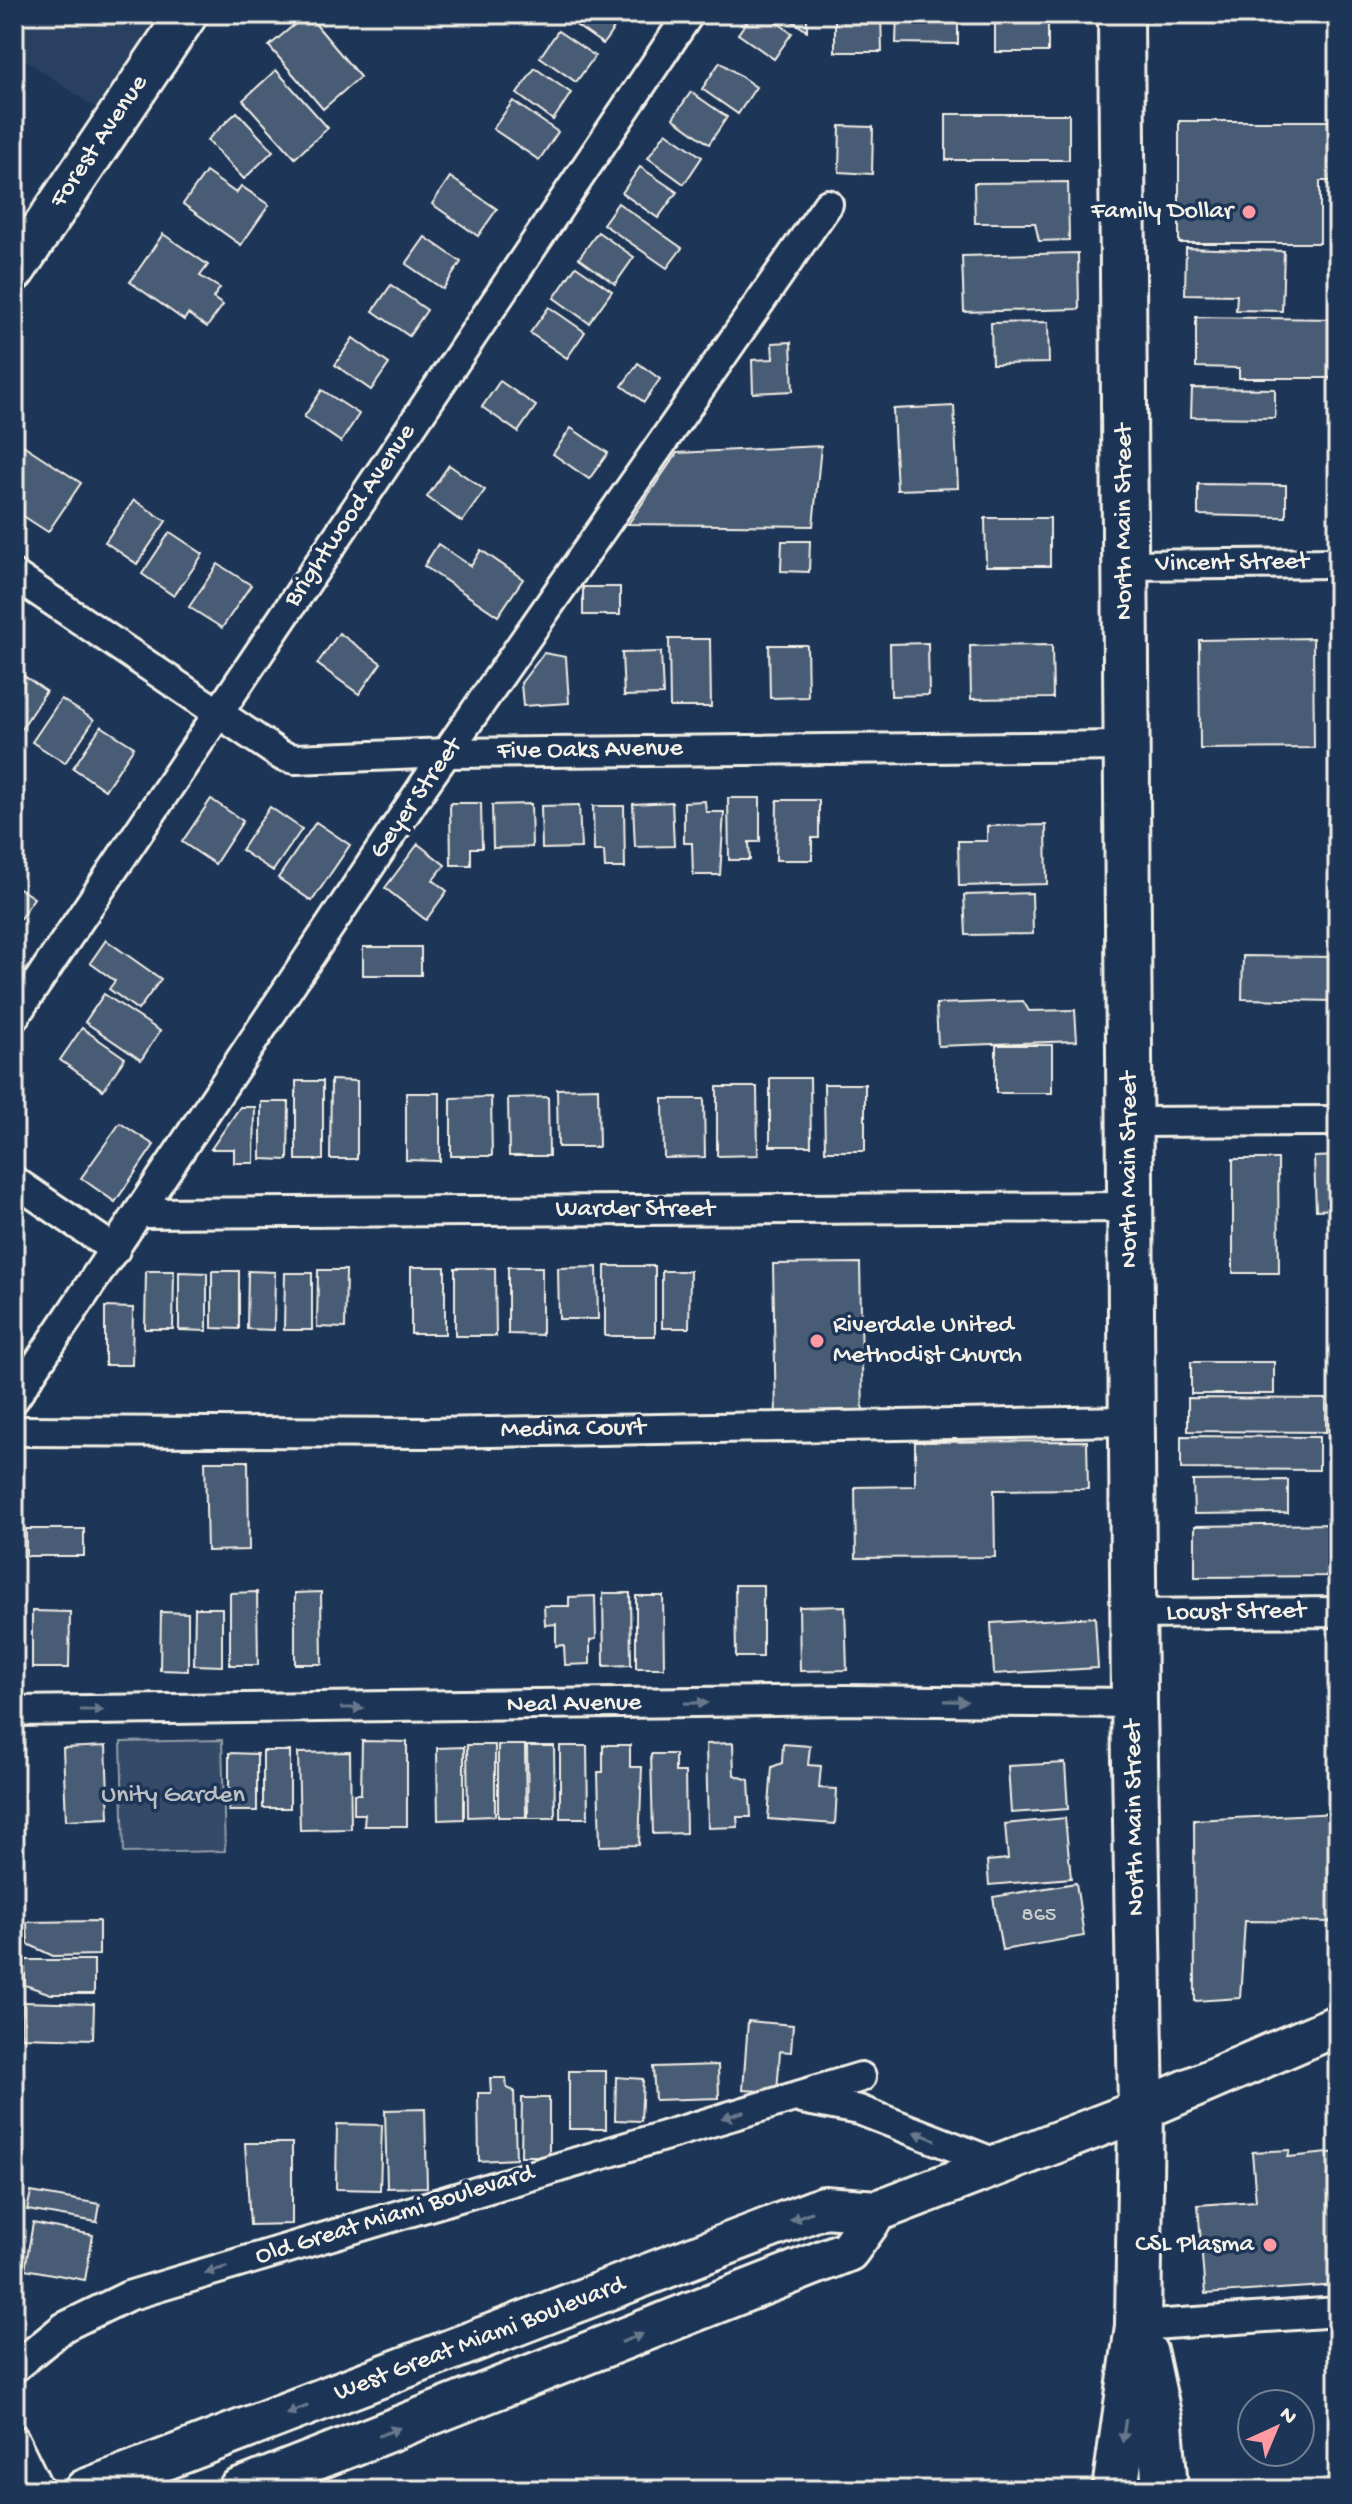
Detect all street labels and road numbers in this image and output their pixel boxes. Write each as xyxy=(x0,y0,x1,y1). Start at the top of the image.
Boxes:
street label: Forest Avenue xyxy=(44,69,156,215)
street label: Brightwood Avenue xyxy=(278,418,424,614)
street label: North Main Street xyxy=(1110,421,1141,620)
street label: Vincent Street xyxy=(1154,547,1311,581)
street label: Geyer Street xyxy=(364,731,471,866)
street label: Five Oaks Avenue xyxy=(496,734,684,768)
street label: North Main Street xyxy=(1115,1069,1146,1268)
street label: Warder Street xyxy=(555,1195,717,1226)
street label: Medina Court xyxy=(500,1413,648,1447)
street label: Locust Street xyxy=(1166,1596,1309,1630)
street label: Neal Avenue xyxy=(506,1688,642,1722)
street label: North Main Street xyxy=(1119,1717,1153,1916)
street label: Old Great Miami Boulevard xyxy=(252,2158,540,2273)
street label: West Great Miami Boulevard xyxy=(330,2270,631,2410)

